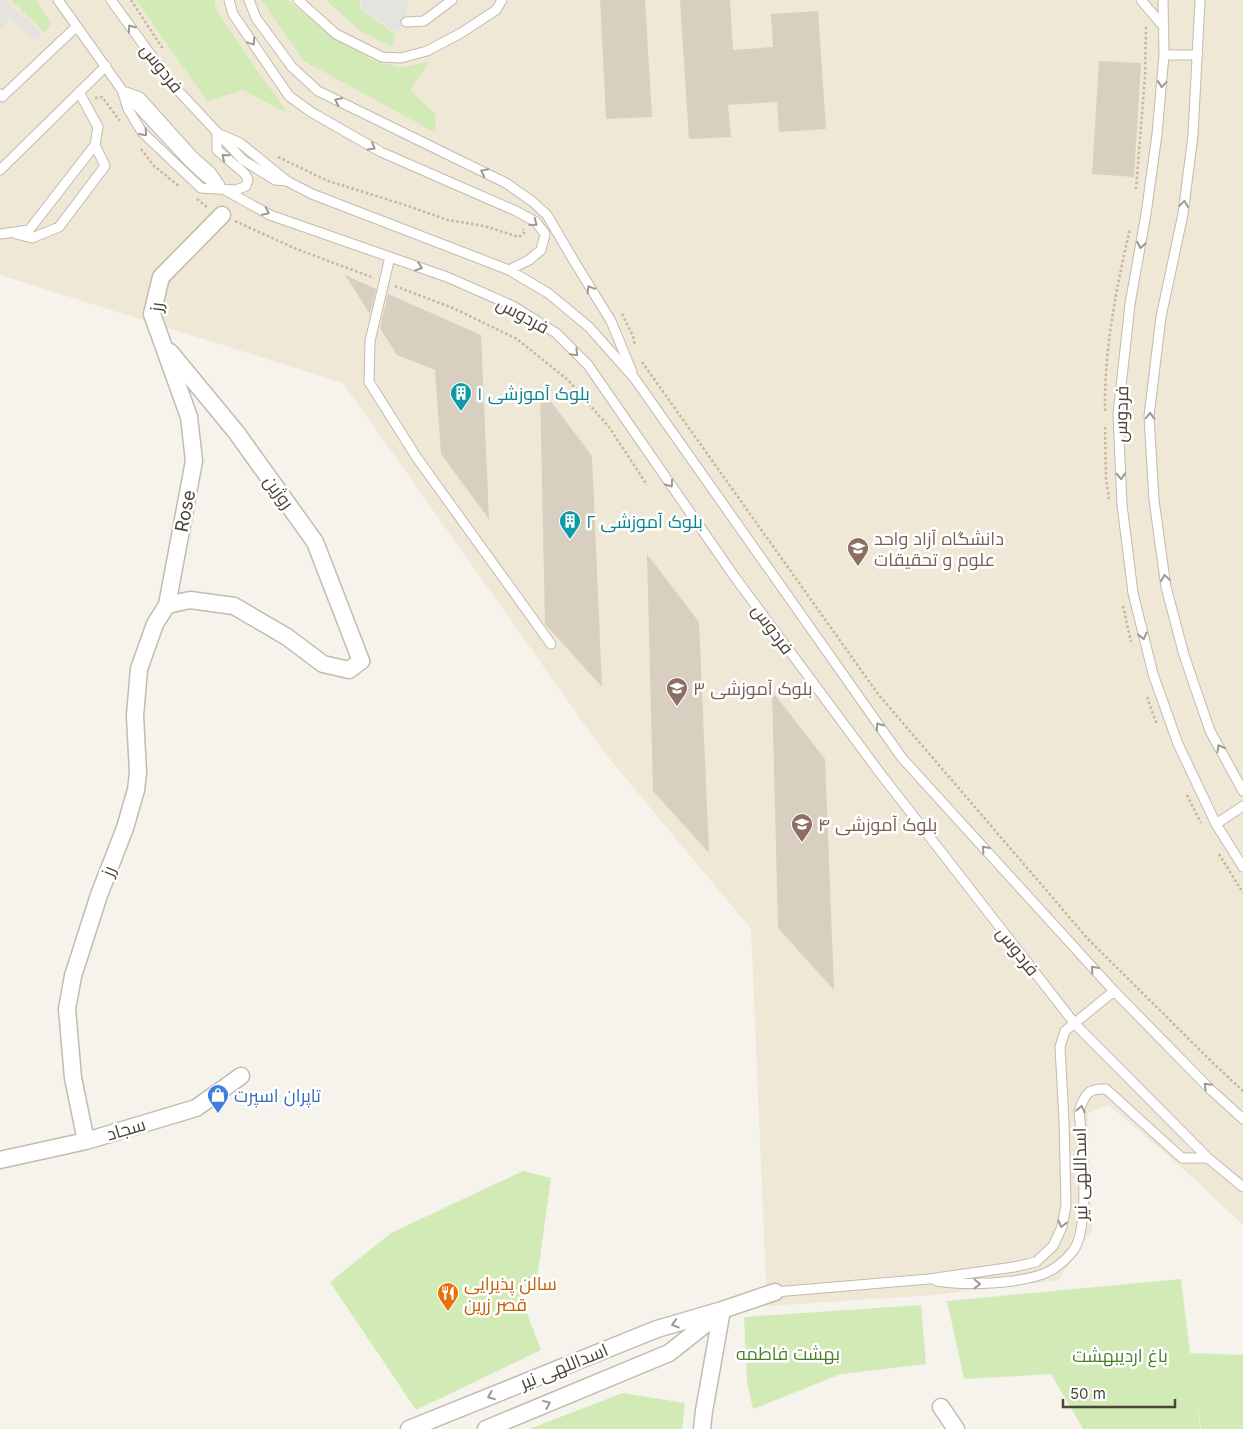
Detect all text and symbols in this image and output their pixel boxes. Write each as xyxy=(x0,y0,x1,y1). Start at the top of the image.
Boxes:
one-way arrow xyxy=(128,24,137,34)
one-way arrow xyxy=(246,36,255,46)
street label: فردوس xyxy=(136,39,188,97)
one-way arrow xyxy=(1156,80,1167,88)
one-way arrow xyxy=(334,97,343,107)
one-way arrow xyxy=(138,127,147,136)
one-way arrow xyxy=(367,140,376,150)
one-way arrow xyxy=(222,154,231,163)
one-way arrow xyxy=(480,168,489,179)
one-way arrow xyxy=(1178,200,1189,208)
one-way arrow xyxy=(261,206,270,216)
one-way arrow xyxy=(529,218,538,227)
one-way arrow xyxy=(1136,240,1146,249)
one-way arrow xyxy=(414,261,423,271)
one-way arrow xyxy=(587,285,597,294)
street label: فردوس xyxy=(493,292,553,339)
street label: رز xyxy=(145,301,168,314)
one-way arrow xyxy=(569,347,578,356)
building icon: بلوک آموزشی ۱ xyxy=(449,381,473,412)
place label: بلوک آموزشی ۱ xyxy=(477,383,590,405)
street label: فردوس xyxy=(1110,385,1133,443)
one-way arrow xyxy=(1144,412,1155,420)
street label: روژین xyxy=(259,471,298,514)
one-way arrow xyxy=(1115,472,1126,480)
one-way arrow xyxy=(664,478,673,488)
street label: Rose xyxy=(171,488,199,534)
building icon: بلوک آموزشی ۲ xyxy=(558,509,582,540)
place label: بلوک آموزشی ۲ xyxy=(586,511,703,533)
place label: دانشگاه آزاد واحد علوم و تحقیقات xyxy=(874,528,1004,572)
school or university icon: دانشگاه آزاد واحد علوم و تحقیقات xyxy=(846,536,870,567)
one-way arrow xyxy=(1160,573,1171,581)
street label: فردوس xyxy=(747,600,798,659)
one-way arrow xyxy=(1137,632,1148,641)
school or university icon: بلوک آموزشی ۳ xyxy=(665,676,689,707)
place label: بلوک آموزشی ۳ xyxy=(693,678,812,700)
one-way arrow xyxy=(876,722,885,731)
one-way arrow xyxy=(1216,745,1226,754)
school or university icon: بلوک آموزشی ۴ xyxy=(790,812,814,843)
place label: بلوک آموزشی ۴ xyxy=(818,814,937,836)
one-way arrow xyxy=(981,845,990,854)
street label: رز xyxy=(96,863,120,880)
street label: فردوس xyxy=(992,922,1044,980)
one-way arrow xyxy=(1091,966,1100,975)
shop icon: تاپران اسپرت xyxy=(206,1083,230,1114)
one-way arrow xyxy=(1204,1083,1213,1092)
place label: تاپران اسپرت xyxy=(234,1085,321,1108)
one-way arrow xyxy=(1076,1104,1086,1113)
street label: سجاد xyxy=(104,1113,148,1145)
street label: اسداللهی نیر xyxy=(1069,1127,1092,1222)
one-way arrow xyxy=(1057,1219,1068,1228)
place label: سالن پذیرایی قصر زرین xyxy=(464,1273,557,1316)
one-way arrow xyxy=(974,1279,982,1289)
restaurant icon: سالن پذیرایی قصر زرین xyxy=(436,1281,460,1312)
one-way arrow xyxy=(672,1318,680,1328)
street label: اسداللهی نیر xyxy=(516,1339,611,1394)
park label: بهشت فاطمه xyxy=(736,1343,840,1365)
park label: باغ اردیبهشت xyxy=(1072,1345,1168,1368)
scale bar xyxy=(1063,1376,1176,1408)
text: 50 m xyxy=(1070,1384,1106,1403)
one-way arrow xyxy=(488,1390,496,1400)
one-way arrow xyxy=(542,1399,551,1410)

